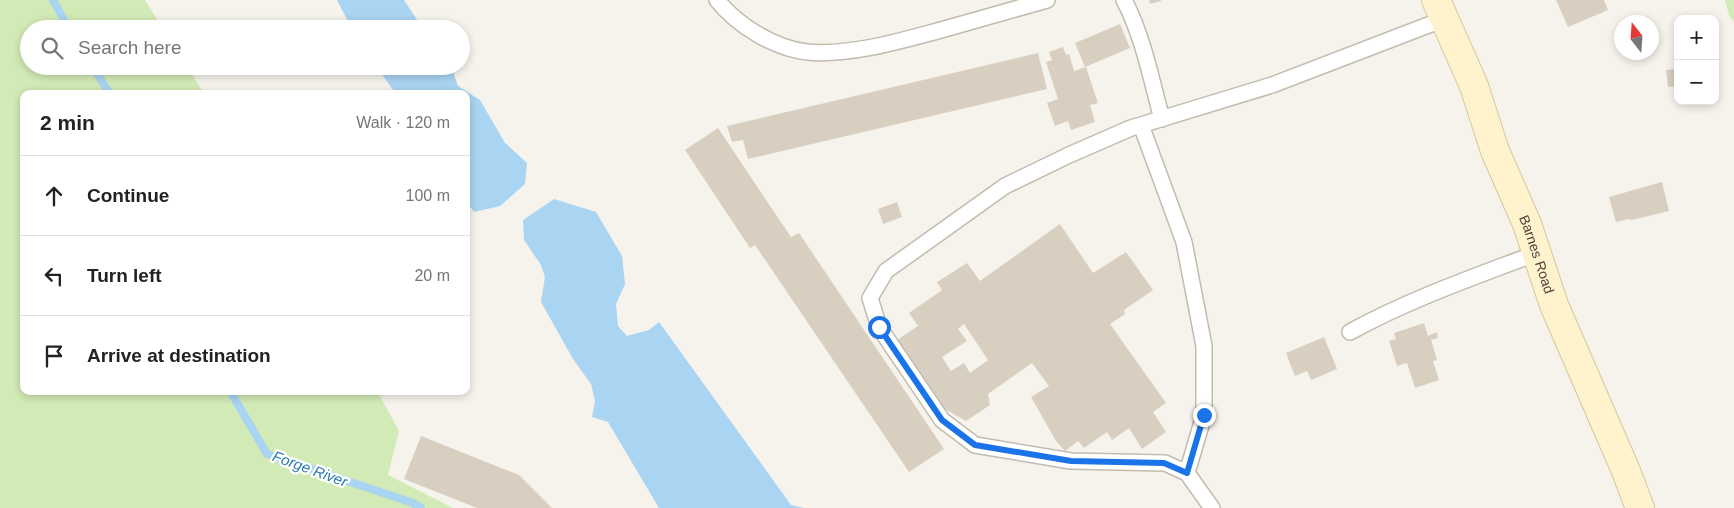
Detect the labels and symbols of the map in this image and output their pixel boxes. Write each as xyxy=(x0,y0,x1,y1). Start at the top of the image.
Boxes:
north arrow xyxy=(1614,15,1659,60)
street label: Barnes Road xyxy=(1516,213,1558,296)
route start xyxy=(868,316,891,339)
route end xyxy=(1193,404,1216,427)
water label: Forge River xyxy=(270,447,351,490)

